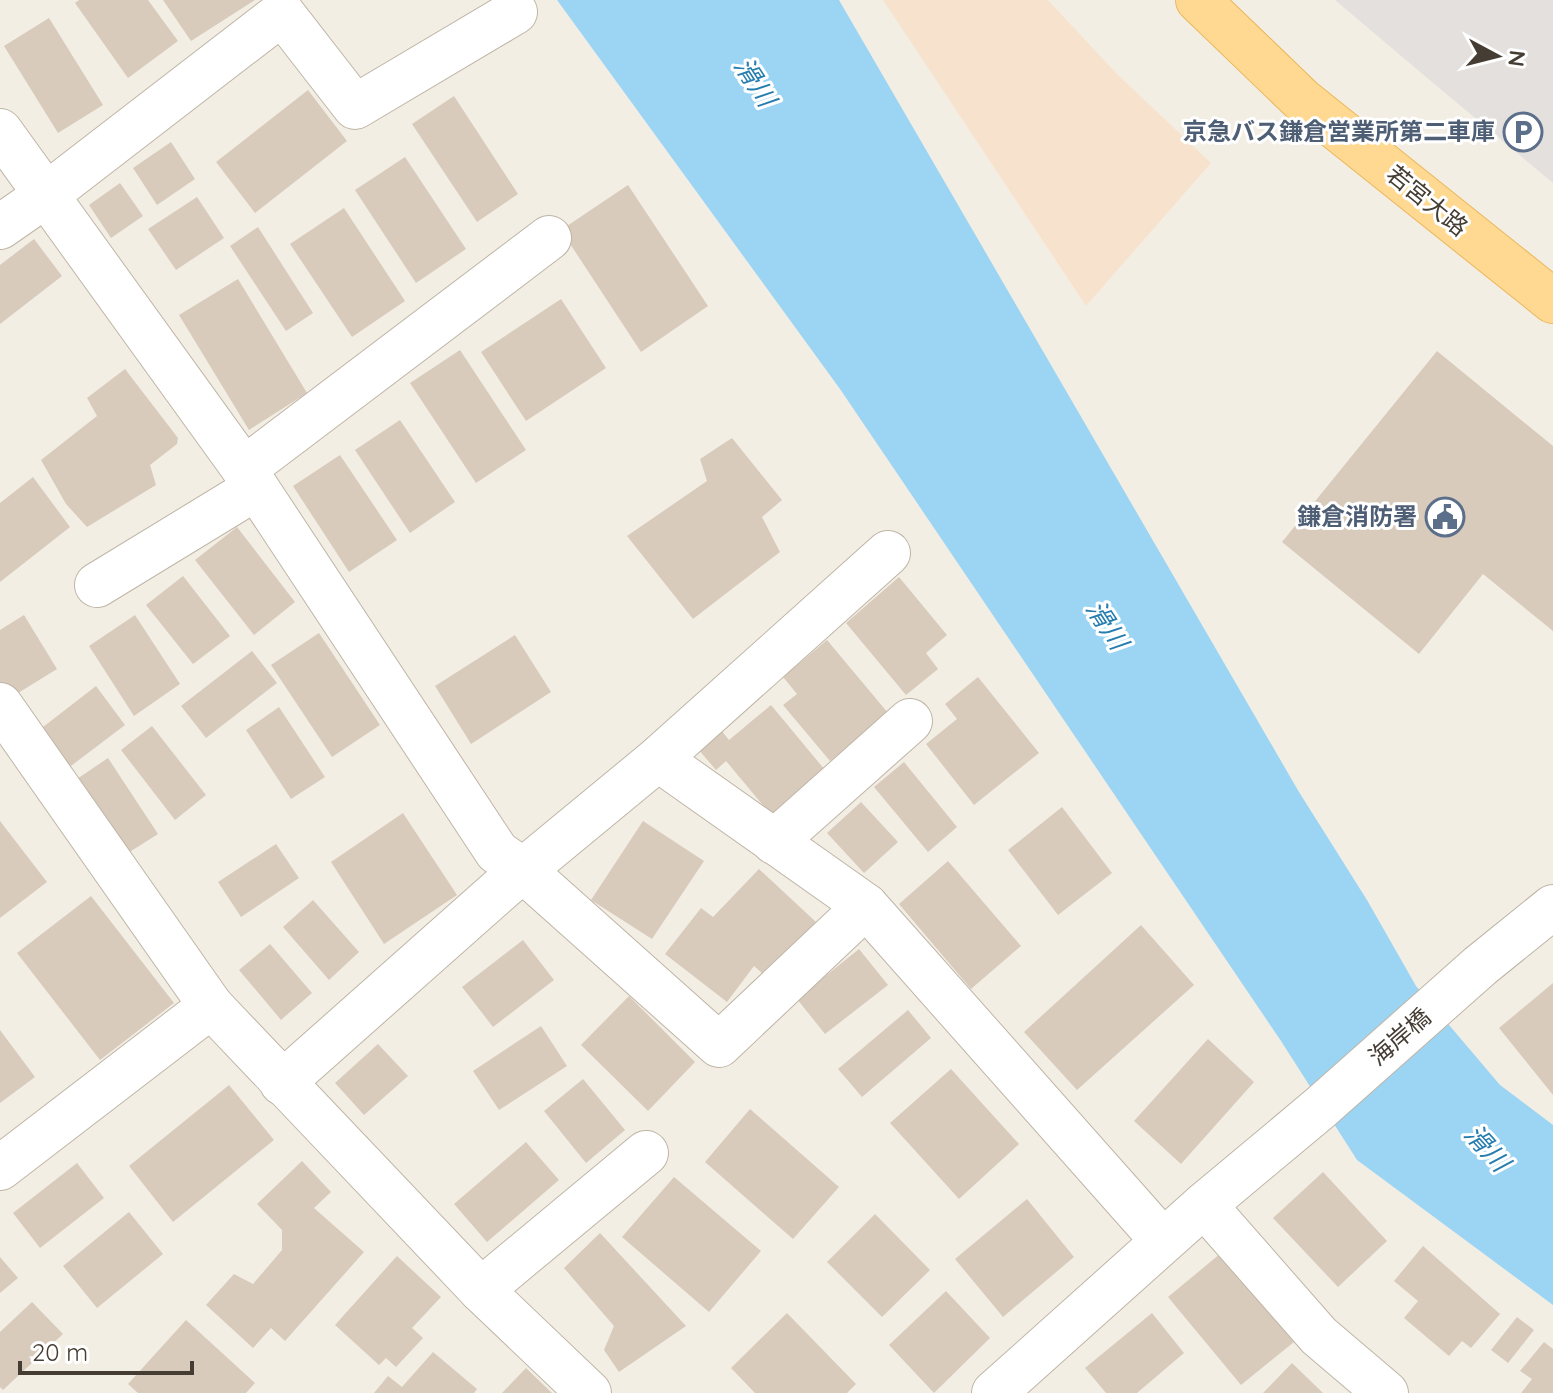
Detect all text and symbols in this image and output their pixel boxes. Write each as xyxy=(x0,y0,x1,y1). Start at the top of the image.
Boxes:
north arrow xyxy=(1457,16,1537,96)
text: N xyxy=(1502,49,1532,68)
water label: 滑川 xyxy=(727,51,785,115)
parking icon: 京急バス鎌倉営業所第二車庫 xyxy=(1502,111,1544,153)
place label: 京急バス鎌倉営業所第二車庫 xyxy=(1183,116,1495,146)
street label: 若宮大路 xyxy=(1381,158,1474,242)
public building icon: 鎌倉消防署 xyxy=(1424,496,1466,538)
place label: 鎌倉消防署 xyxy=(1297,501,1417,531)
water label: 滑川 xyxy=(1079,594,1137,658)
street label: 海岸橋 xyxy=(1362,1001,1436,1071)
water label: 滑川 xyxy=(1458,1117,1519,1180)
scale bar xyxy=(20,1325,192,1375)
text: 20 m xyxy=(32,1337,88,1367)

